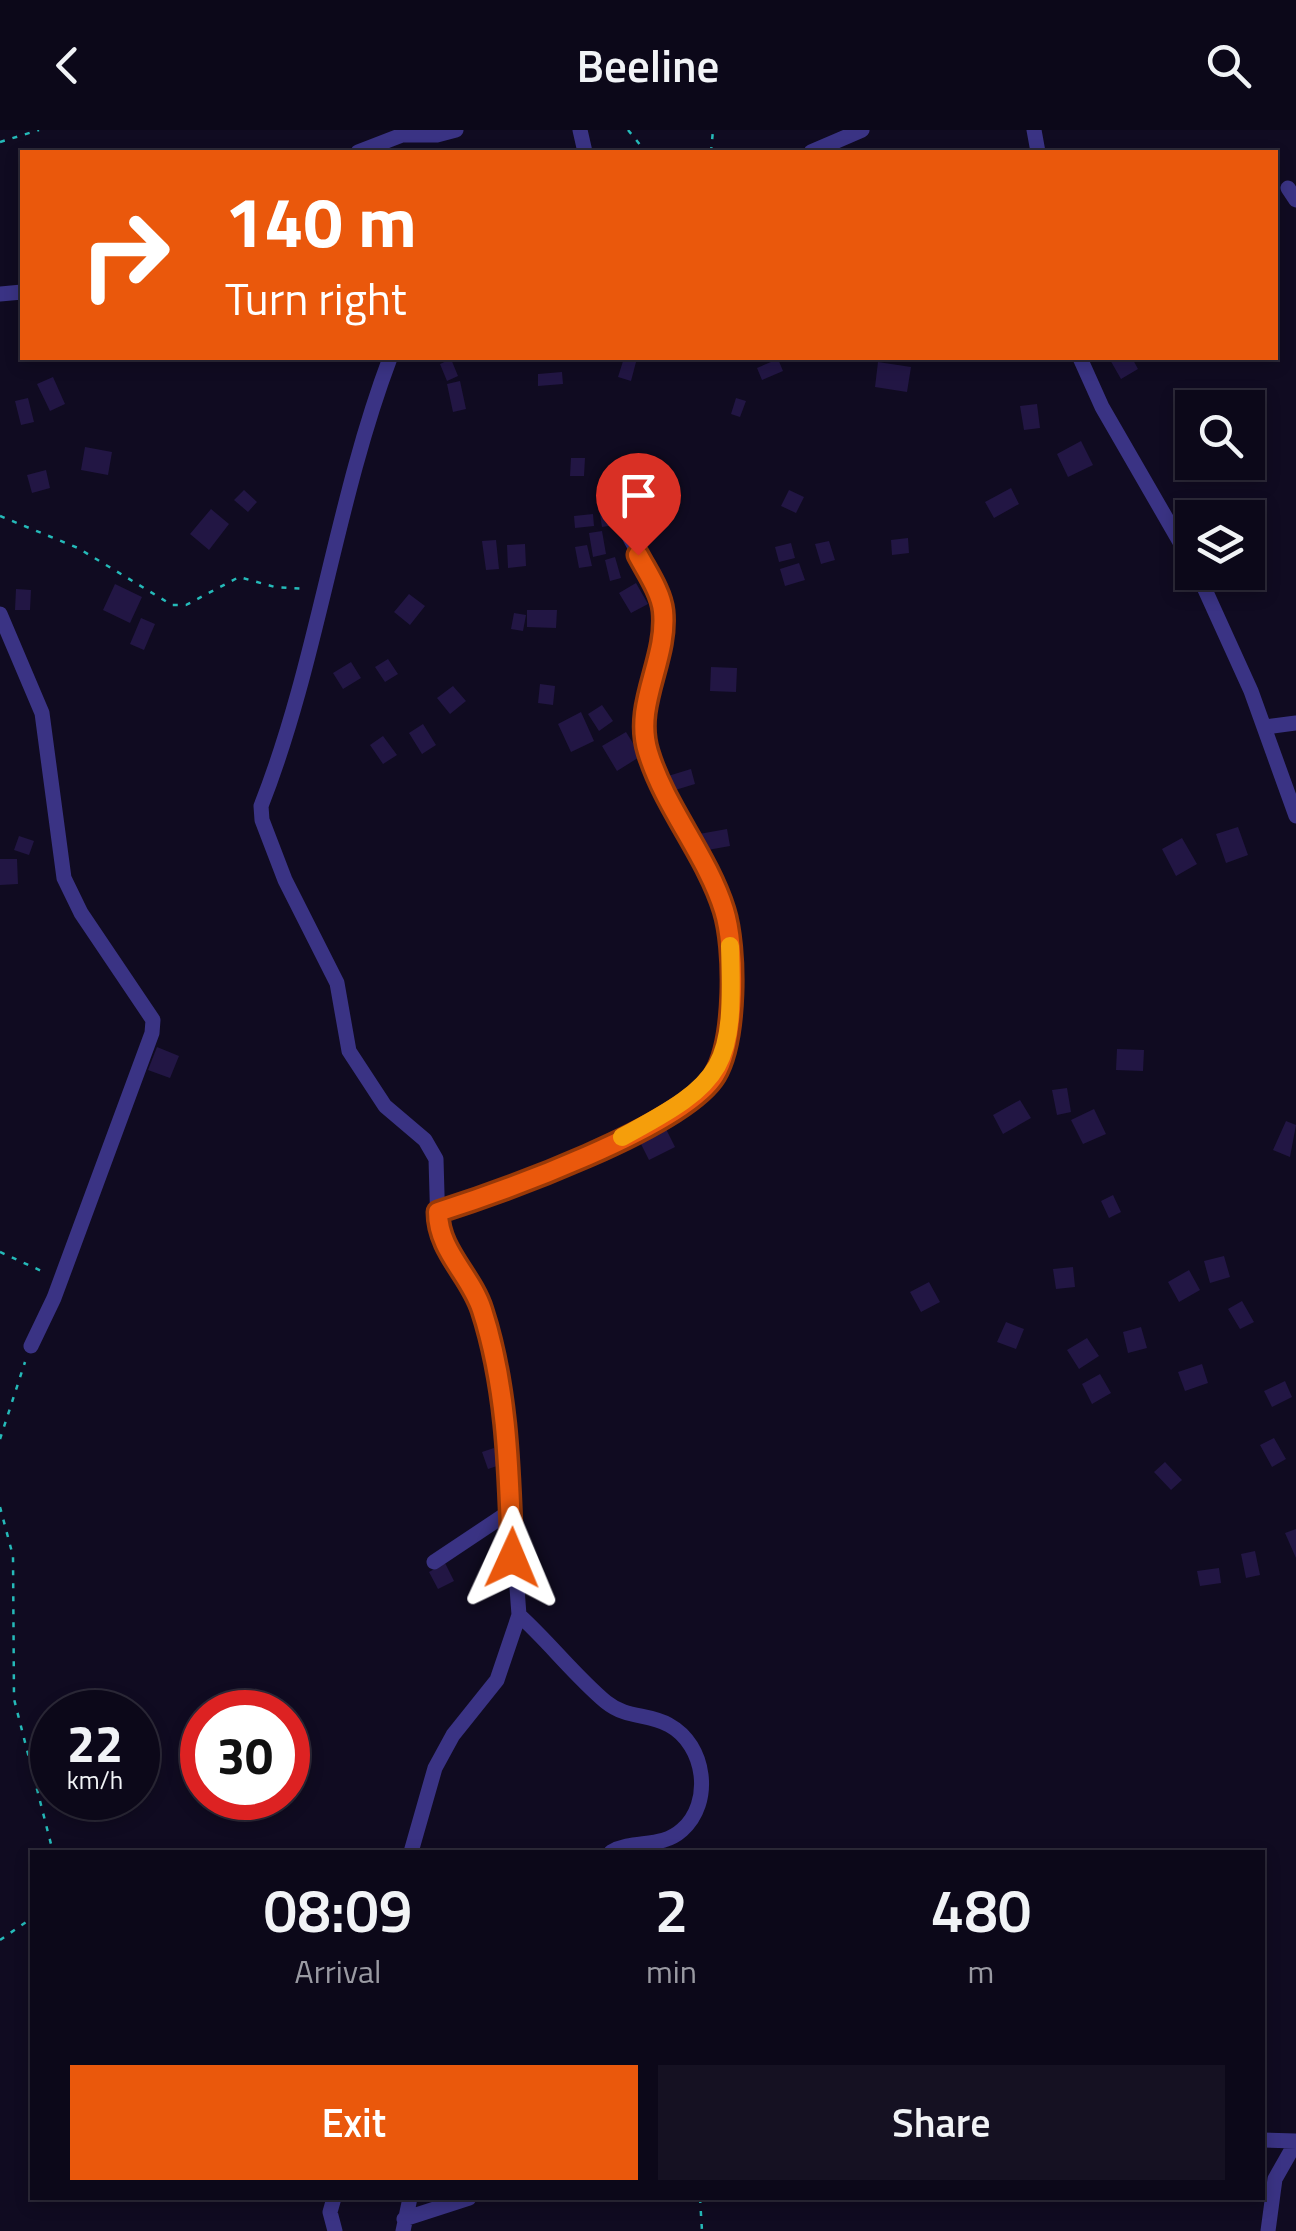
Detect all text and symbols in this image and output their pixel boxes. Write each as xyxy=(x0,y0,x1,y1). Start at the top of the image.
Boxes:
text: Beeline xyxy=(577,31,719,99)
icon: back xyxy=(40,38,95,93)
icon: search xyxy=(1201,38,1256,93)
text: 140 m xyxy=(225,168,417,274)
icon: right xyxy=(60,190,190,320)
text: Turn right xyxy=(225,264,407,332)
map controls xyxy=(1175,390,1265,590)
button: search xyxy=(1175,390,1265,480)
pin xyxy=(596,453,681,556)
icon: arrive xyxy=(611,468,666,523)
button: layers xyxy=(1175,500,1265,590)
position arrow xyxy=(460,1506,564,1610)
speed limit sign: 30 xyxy=(180,1690,310,1820)
text: 22 xyxy=(67,1705,123,1781)
text: km/h xyxy=(67,1761,123,1799)
text: 08:09 xyxy=(264,1864,412,1955)
text: 2 xyxy=(655,1864,688,1955)
text: 480 xyxy=(931,1864,1031,1955)
text: Arrival xyxy=(295,1947,381,1995)
text: min xyxy=(646,1947,697,1995)
text: m xyxy=(968,1947,994,1995)
button: Exit xyxy=(70,2065,638,2180)
button: Share xyxy=(658,2065,1225,2180)

